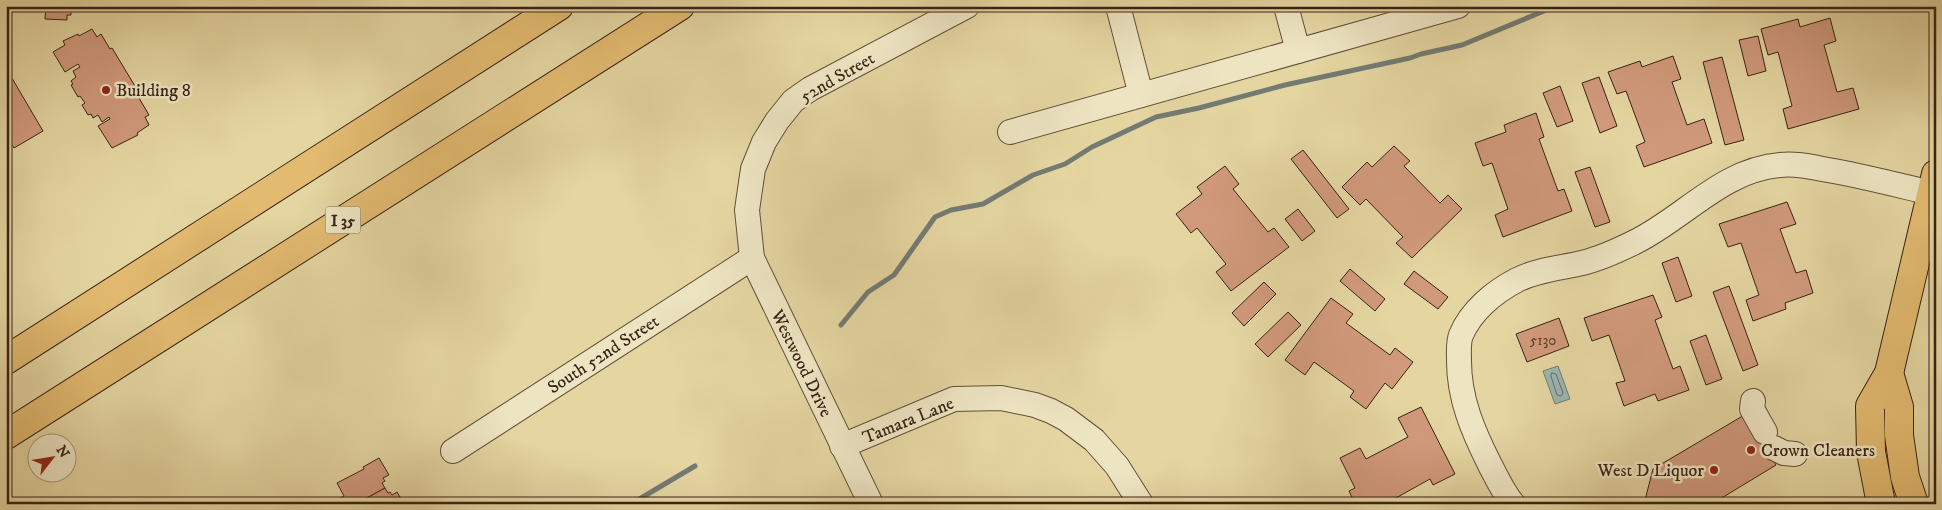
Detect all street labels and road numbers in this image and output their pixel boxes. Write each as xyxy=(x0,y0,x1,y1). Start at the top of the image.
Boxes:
street label: 52nd Street xyxy=(796,48,879,108)
road number: I 35 xyxy=(326,206,360,234)
street label: Westwood Drive xyxy=(765,305,837,421)
street label: South 52nd Street xyxy=(544,310,664,399)
street label: Tamara Lane xyxy=(860,393,957,449)

